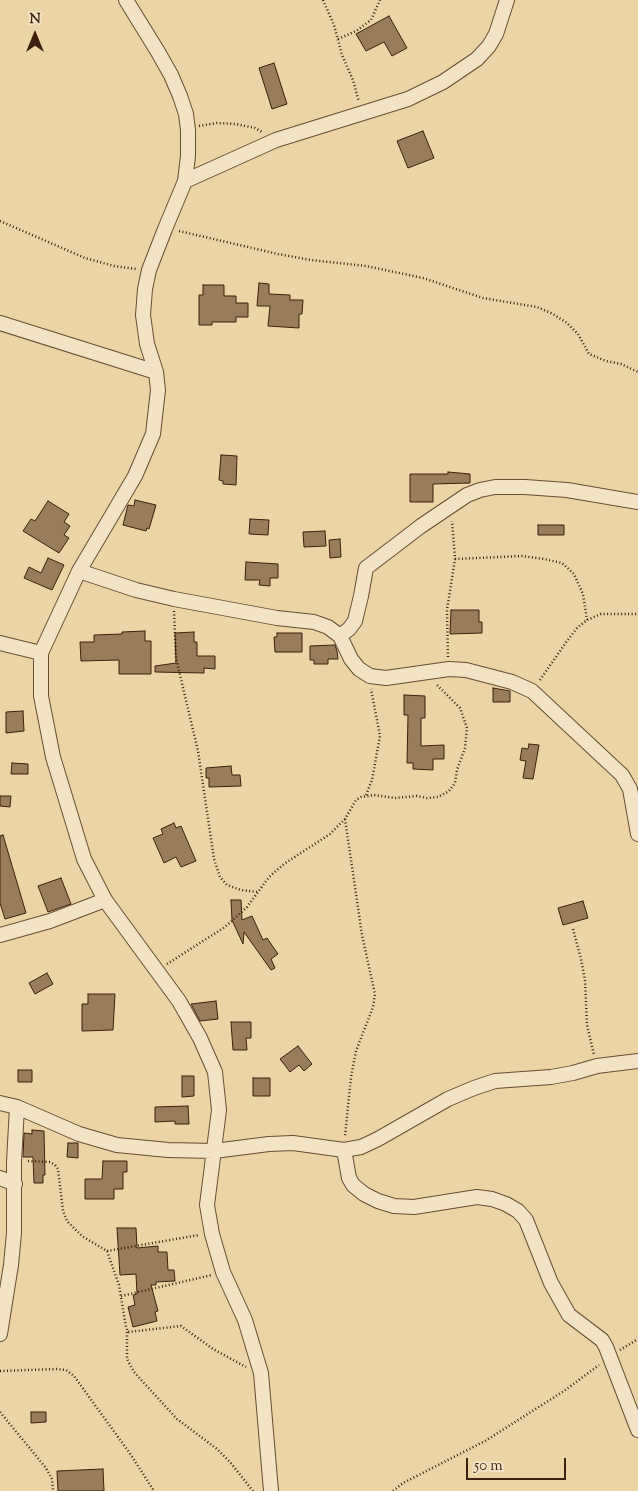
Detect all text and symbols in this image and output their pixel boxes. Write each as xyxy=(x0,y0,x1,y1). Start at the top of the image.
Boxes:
north arrow xyxy=(10,10,60,60)
text: N xyxy=(29,10,41,30)
scale bar xyxy=(468,1448,568,1480)
text: 50 m xyxy=(474,1456,503,1477)

